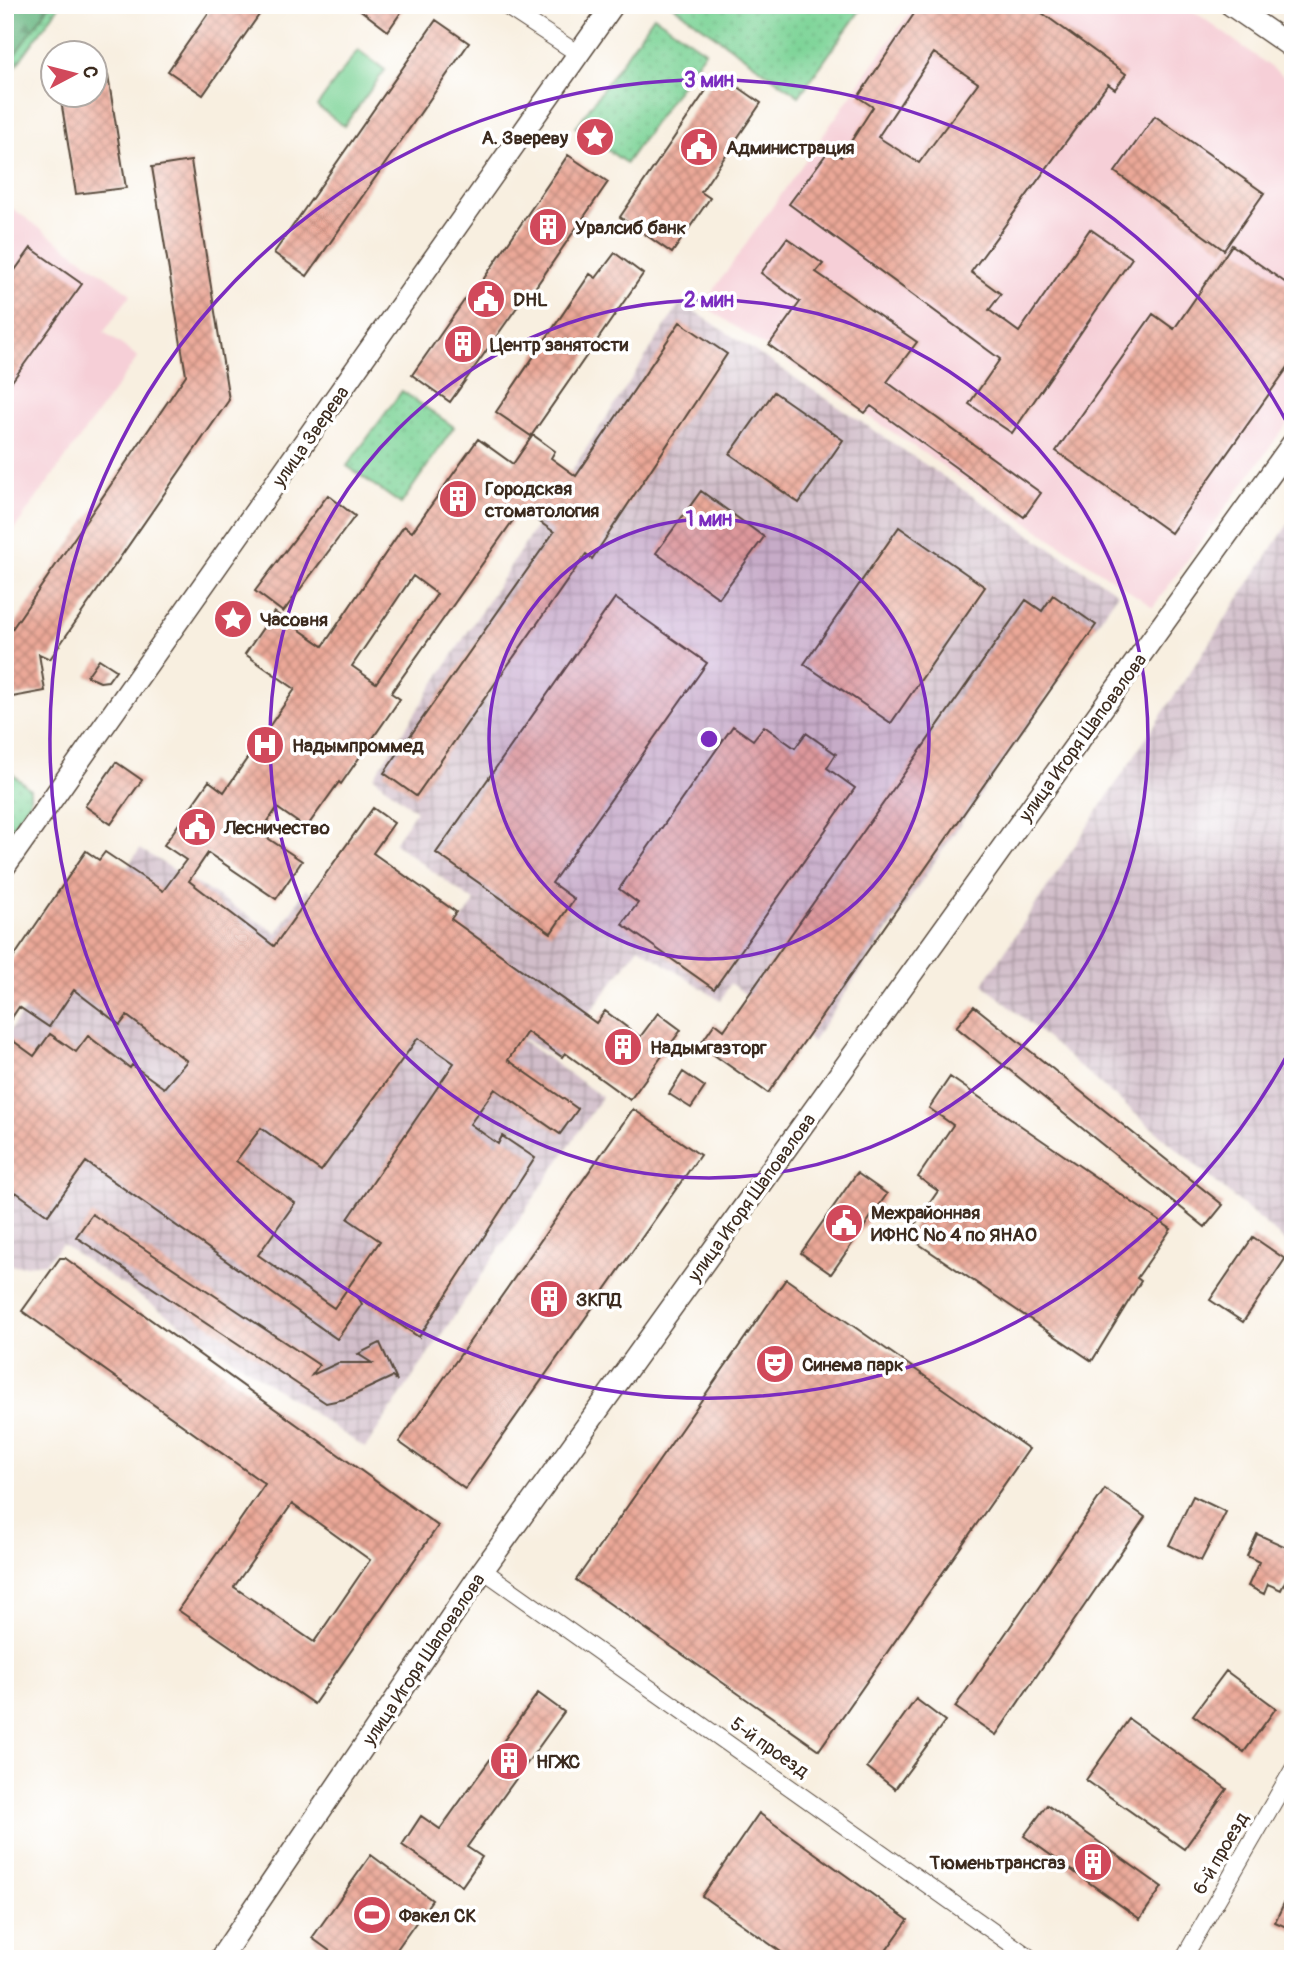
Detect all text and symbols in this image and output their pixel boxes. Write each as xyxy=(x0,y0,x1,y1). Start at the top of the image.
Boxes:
north arrow xyxy=(38,38,108,108)
text: С xyxy=(77,65,103,80)
text: 3 мин xyxy=(684,67,734,94)
place icon: А. Звереву xyxy=(574,116,616,158)
place label: А. Звереву xyxy=(481,126,569,150)
public building icon: Администрация xyxy=(678,126,720,168)
place label: Администрация xyxy=(726,136,855,160)
building icon: Уралсиб банк xyxy=(527,206,569,248)
place label: Уралсиб банк xyxy=(575,216,687,240)
public building icon: DHL xyxy=(465,278,507,320)
text: 2 мин xyxy=(684,287,734,314)
place label: DHL xyxy=(513,288,548,312)
building icon: Центр занятости xyxy=(442,323,484,365)
place label: Центр занятости xyxy=(490,333,629,357)
street label: улица Зверева xyxy=(267,381,355,493)
place label: Городская стоматология xyxy=(484,477,599,523)
building icon: Городская стоматология xyxy=(437,478,479,520)
text: 1 мин xyxy=(686,506,732,533)
place icon: Часовня xyxy=(212,598,254,640)
place label: Часовня xyxy=(260,608,328,632)
street label: улица Игоря Шаповалова xyxy=(1013,649,1152,827)
hospital icon: Надымпроммед xyxy=(244,724,286,766)
centre of rings xyxy=(697,727,721,751)
place label: Надымпроммед xyxy=(292,734,424,758)
public building icon: Лесничество xyxy=(176,806,218,848)
place label: Лесничество xyxy=(223,816,330,840)
building icon: Надымгазторг xyxy=(602,1026,644,1068)
place label: Надымгазторг xyxy=(650,1036,767,1060)
street label: улица Игоря Шаповалова xyxy=(682,1109,821,1287)
place label: Межрайонная ИФНС № 4 по ЯНАО xyxy=(871,1201,1037,1247)
public building icon: Межрайонная ИФНС № 4 по ЯНАО xyxy=(823,1202,865,1244)
building icon: ЗКПД xyxy=(528,1278,570,1320)
place label: ЗКПД xyxy=(576,1288,622,1312)
theatre icon: Синема парк xyxy=(754,1343,796,1385)
place label: Синема парк xyxy=(802,1353,904,1377)
street label: улица Игоря Шаповалова xyxy=(357,1569,490,1751)
street label: 5-й проезд xyxy=(726,1712,814,1784)
building icon: НГЖС xyxy=(488,1740,530,1782)
place label: НГЖС xyxy=(536,1750,581,1774)
street label: 6-й проезд xyxy=(1188,1808,1254,1899)
building icon: Тюменьтрансгаз xyxy=(1072,1841,1114,1883)
place label: Тюменьтрансгаз xyxy=(929,1851,1066,1875)
sports icon: Факел СК xyxy=(351,1894,393,1936)
place label: Факел СК xyxy=(398,1904,477,1928)

